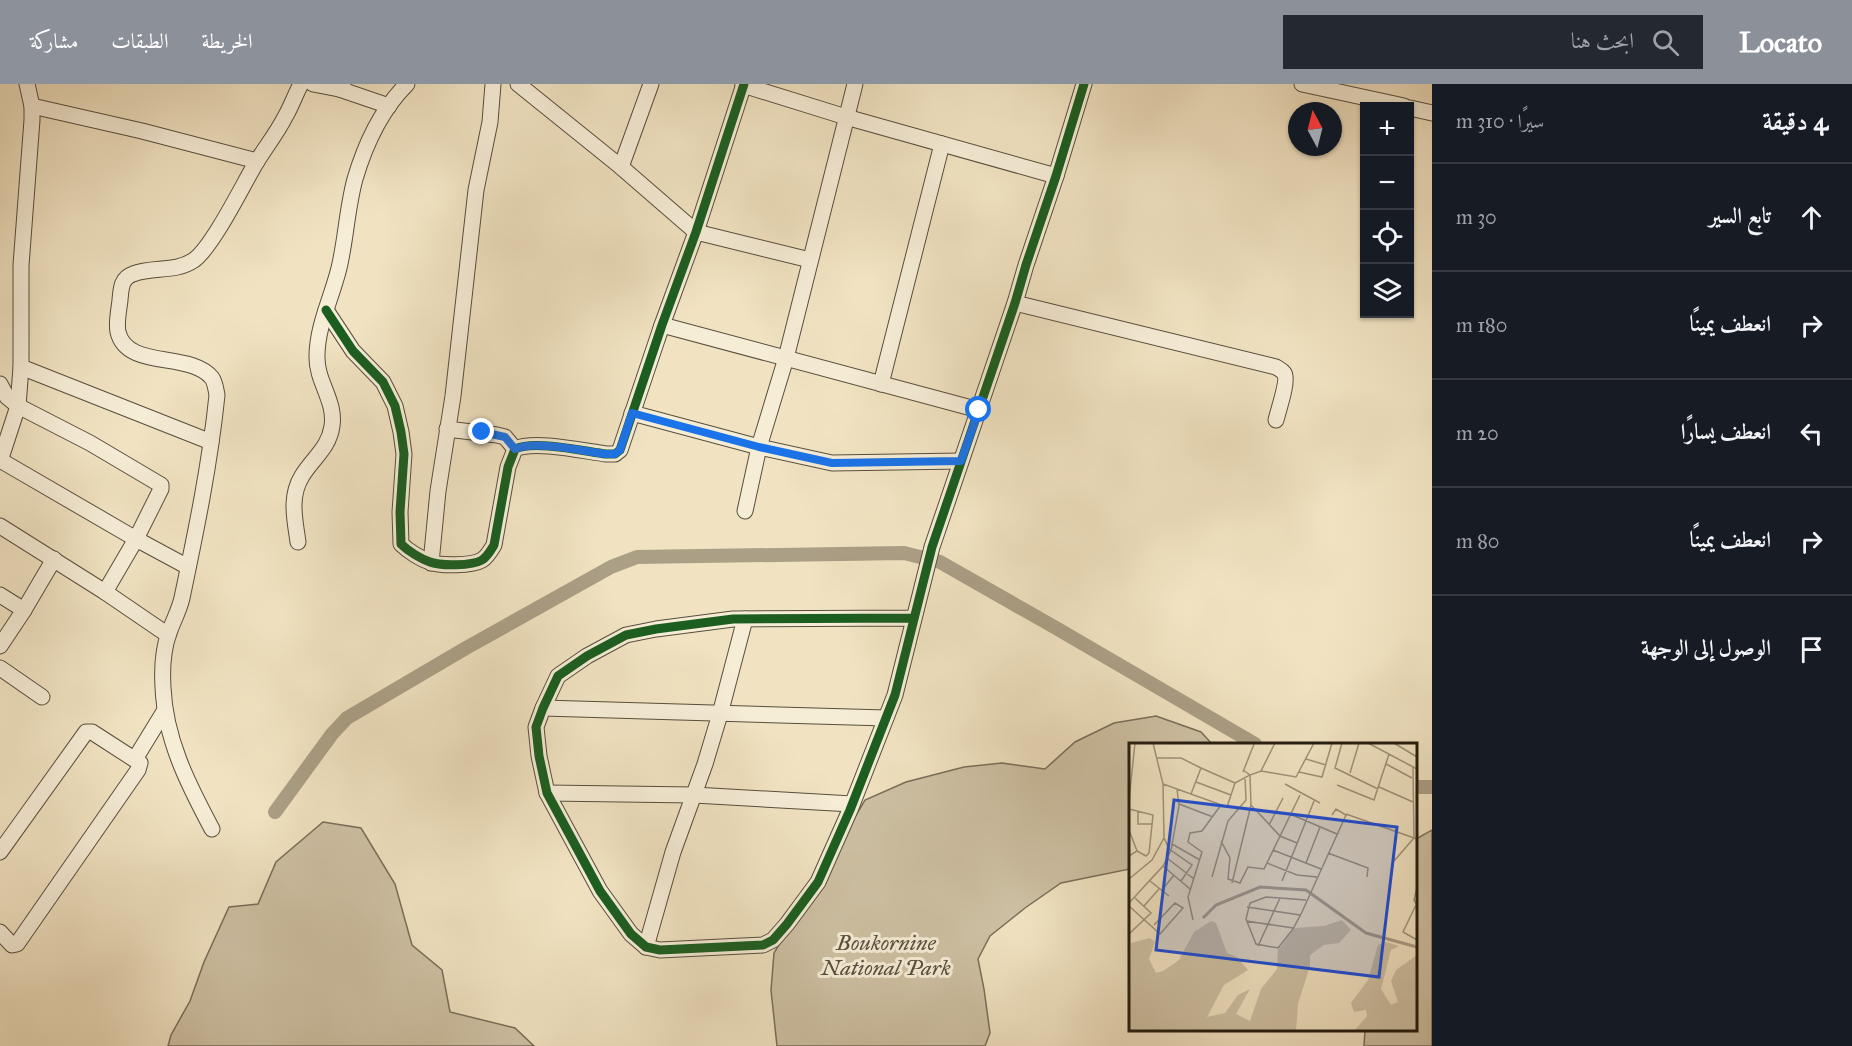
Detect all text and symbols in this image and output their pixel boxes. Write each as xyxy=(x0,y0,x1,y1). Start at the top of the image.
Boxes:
search box xyxy=(1283,15,1703,69)
text: Locato xyxy=(1739,25,1822,60)
icon: search xyxy=(1649,26,1682,59)
text: ابحث هنا xyxy=(1571,27,1634,54)
text: مشاركة xyxy=(30,28,78,54)
text: الطبقات xyxy=(111,28,168,54)
text: الخريطة xyxy=(201,28,253,54)
north arrow xyxy=(1288,102,1342,156)
map controls xyxy=(1360,102,1414,318)
button: + xyxy=(1360,102,1414,156)
text: 4 دقيقة xyxy=(1763,105,1828,137)
text: سيرًا · 310 m xyxy=(1456,109,1544,133)
button: − xyxy=(1360,156,1414,210)
icon: ahead xyxy=(1795,201,1828,234)
text: تابع السير xyxy=(1709,202,1771,229)
text: 30 m xyxy=(1456,205,1497,229)
button: locate xyxy=(1360,210,1414,264)
button: layers xyxy=(1360,264,1414,318)
icon: right xyxy=(1795,309,1828,342)
text: انعطف يمينًا xyxy=(1690,310,1771,337)
text: 180 m xyxy=(1456,313,1507,337)
route start xyxy=(965,396,991,422)
icon: left xyxy=(1795,417,1828,450)
route end xyxy=(468,418,494,444)
text: انعطف يسارًا xyxy=(1681,418,1771,445)
text: 20 m xyxy=(1456,421,1499,445)
icon: right xyxy=(1795,525,1828,558)
text: انعطف يمينًا xyxy=(1690,526,1771,553)
text: 80 m xyxy=(1456,529,1499,553)
icon: arrive xyxy=(1795,633,1828,666)
text: الوصول إلى الوجهة xyxy=(1641,634,1771,661)
inset map xyxy=(1129,743,1417,1031)
park label: Boukornine National Park xyxy=(819,929,951,981)

